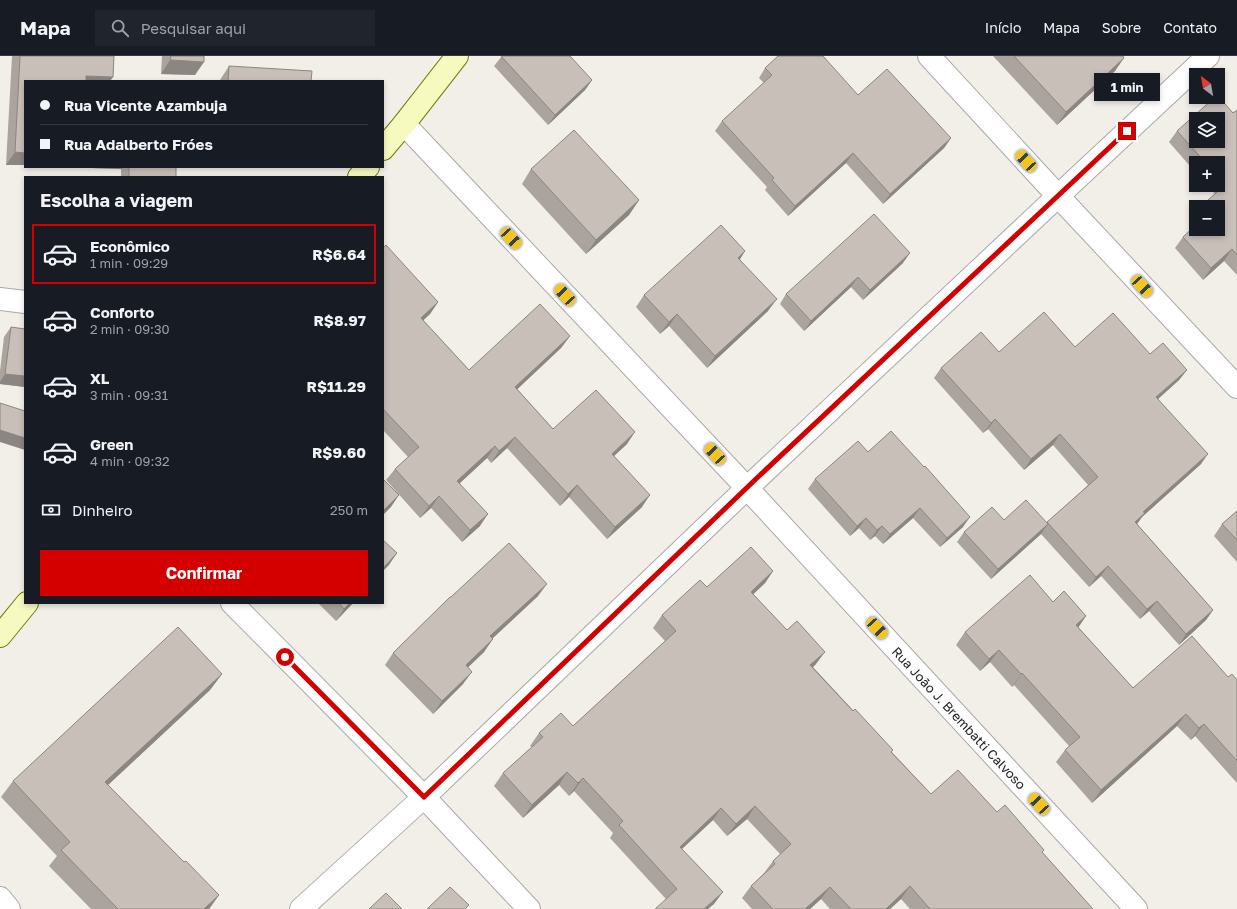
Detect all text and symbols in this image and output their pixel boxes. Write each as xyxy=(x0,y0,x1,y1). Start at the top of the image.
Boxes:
search box xyxy=(95,10,375,46)
text: Mapa xyxy=(20,16,71,39)
icon: search xyxy=(109,17,131,39)
text: Pesquisar aqui xyxy=(141,19,246,37)
text: Início xyxy=(985,19,1021,36)
text: Mapa xyxy=(1043,19,1080,36)
text: Sobre xyxy=(1102,19,1141,36)
text: Contato xyxy=(1163,19,1217,36)
north arrow xyxy=(1189,68,1225,104)
map controls xyxy=(1189,68,1225,236)
callout: 1 min xyxy=(1094,73,1160,101)
text: 1 min xyxy=(1111,79,1143,95)
text: Rua Vicente Azambuja xyxy=(64,96,227,114)
button: layers xyxy=(1189,112,1225,148)
route end xyxy=(1118,122,1136,140)
text: Rua Adalberto Fróes xyxy=(64,135,213,153)
car xyxy=(1013,148,1039,174)
button: + xyxy=(1189,156,1225,192)
text: Escolha a viagem xyxy=(40,189,193,211)
button: − xyxy=(1189,200,1225,236)
car xyxy=(498,225,524,251)
icon: car xyxy=(42,236,78,272)
text: Econômico xyxy=(90,237,170,255)
text: R$6.64 xyxy=(312,245,366,263)
text: 1 min · 09:29 xyxy=(90,255,168,271)
car xyxy=(1129,273,1155,299)
car xyxy=(552,282,578,308)
icon: car xyxy=(42,302,78,338)
text: Conforto xyxy=(90,303,154,321)
text: R$8.97 xyxy=(313,311,366,329)
text: 2 min · 09:30 xyxy=(90,321,170,337)
icon: car xyxy=(42,368,78,404)
text: XL xyxy=(90,369,109,387)
text: R$11.29 xyxy=(307,377,366,395)
text: 3 min · 09:31 xyxy=(90,387,168,403)
icon: car xyxy=(42,434,78,470)
text: Green xyxy=(90,435,133,453)
car xyxy=(702,441,728,467)
text: R$9.60 xyxy=(312,443,366,461)
text: 4 min · 09:32 xyxy=(90,453,170,469)
icon: cash xyxy=(40,499,62,521)
text: Dinheiro xyxy=(72,501,132,519)
text: 250 m xyxy=(330,502,368,518)
button: Confirmar xyxy=(40,550,368,596)
car xyxy=(864,615,890,641)
street label: Rua João J. Brembatti Calvoso xyxy=(889,643,1029,793)
route start xyxy=(276,648,294,666)
car xyxy=(1026,791,1052,817)

